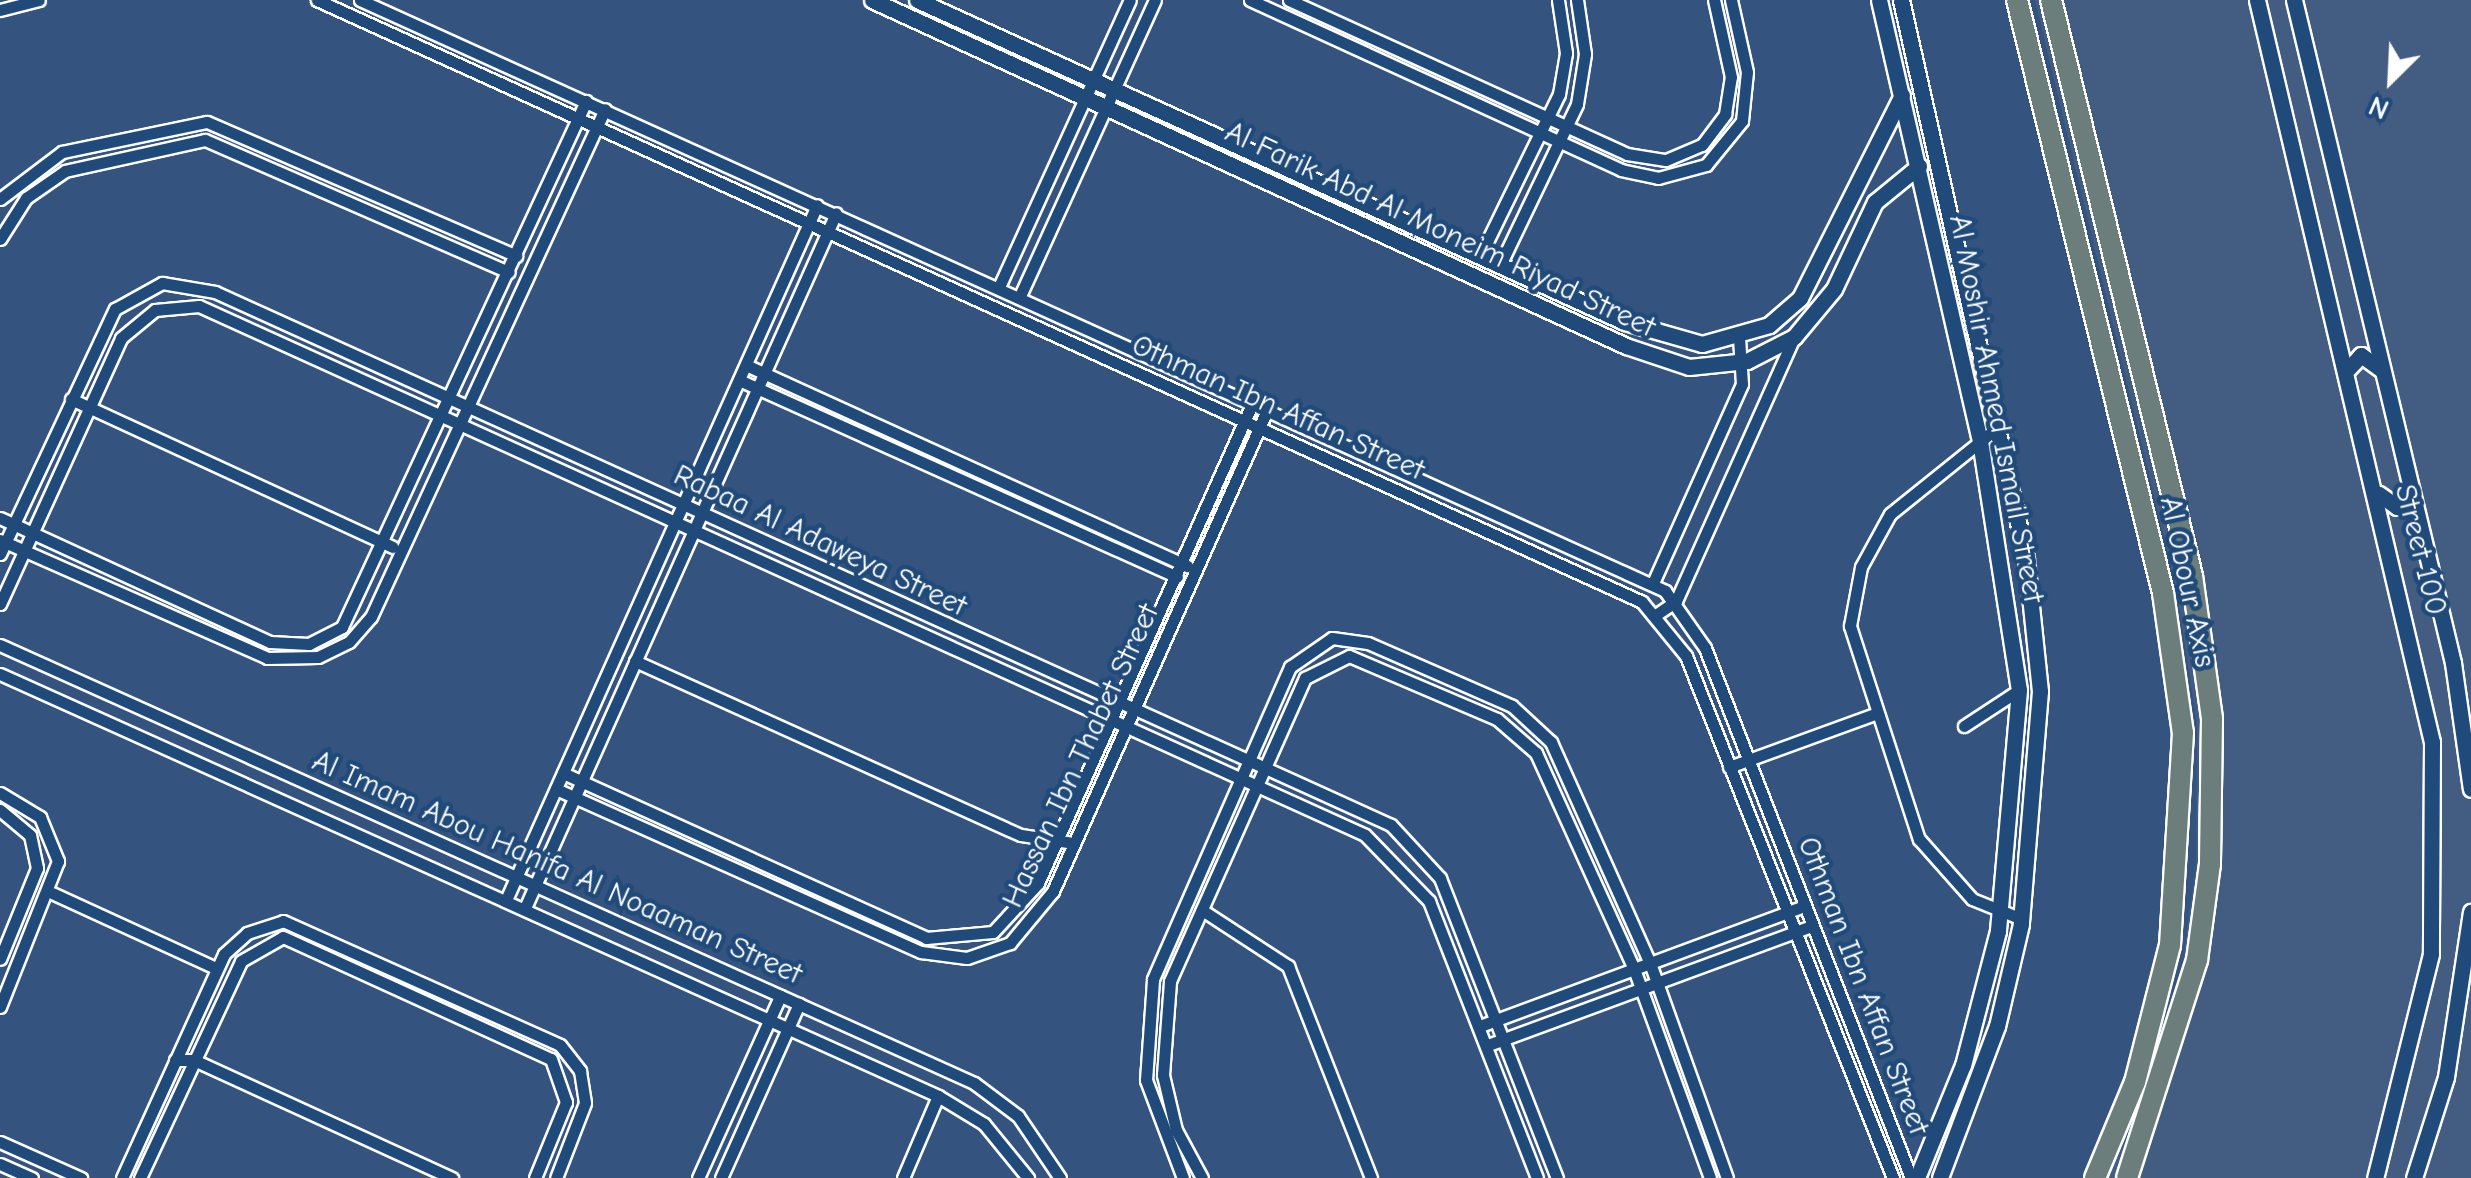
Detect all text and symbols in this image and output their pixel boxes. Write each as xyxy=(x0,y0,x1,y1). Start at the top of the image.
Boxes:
north arrow xyxy=(2341,30,2441,130)
text: N xyxy=(2364,89,2394,126)
street label: Al Farik Abd Al Moneim Riyad Street xyxy=(1219,114,1661,346)
street label: Al Moshir Ahmed Ismail Street xyxy=(1941,212,2051,606)
street label: Othman Ibn Affan Street xyxy=(1126,327,1430,489)
street label: Rabaa Al Adaweya Street xyxy=(668,457,972,625)
street label: Street 100 xyxy=(2386,481,2454,619)
street label: Al Obour Axis xyxy=(2151,493,2223,671)
street label: Hassan Ibn Thabet Street xyxy=(995,599,1167,913)
street label: Al Imam Abou Hanifa Al Noaaman Street xyxy=(307,743,807,993)
street label: Othman Ibn Affan Street xyxy=(1790,832,1936,1140)

